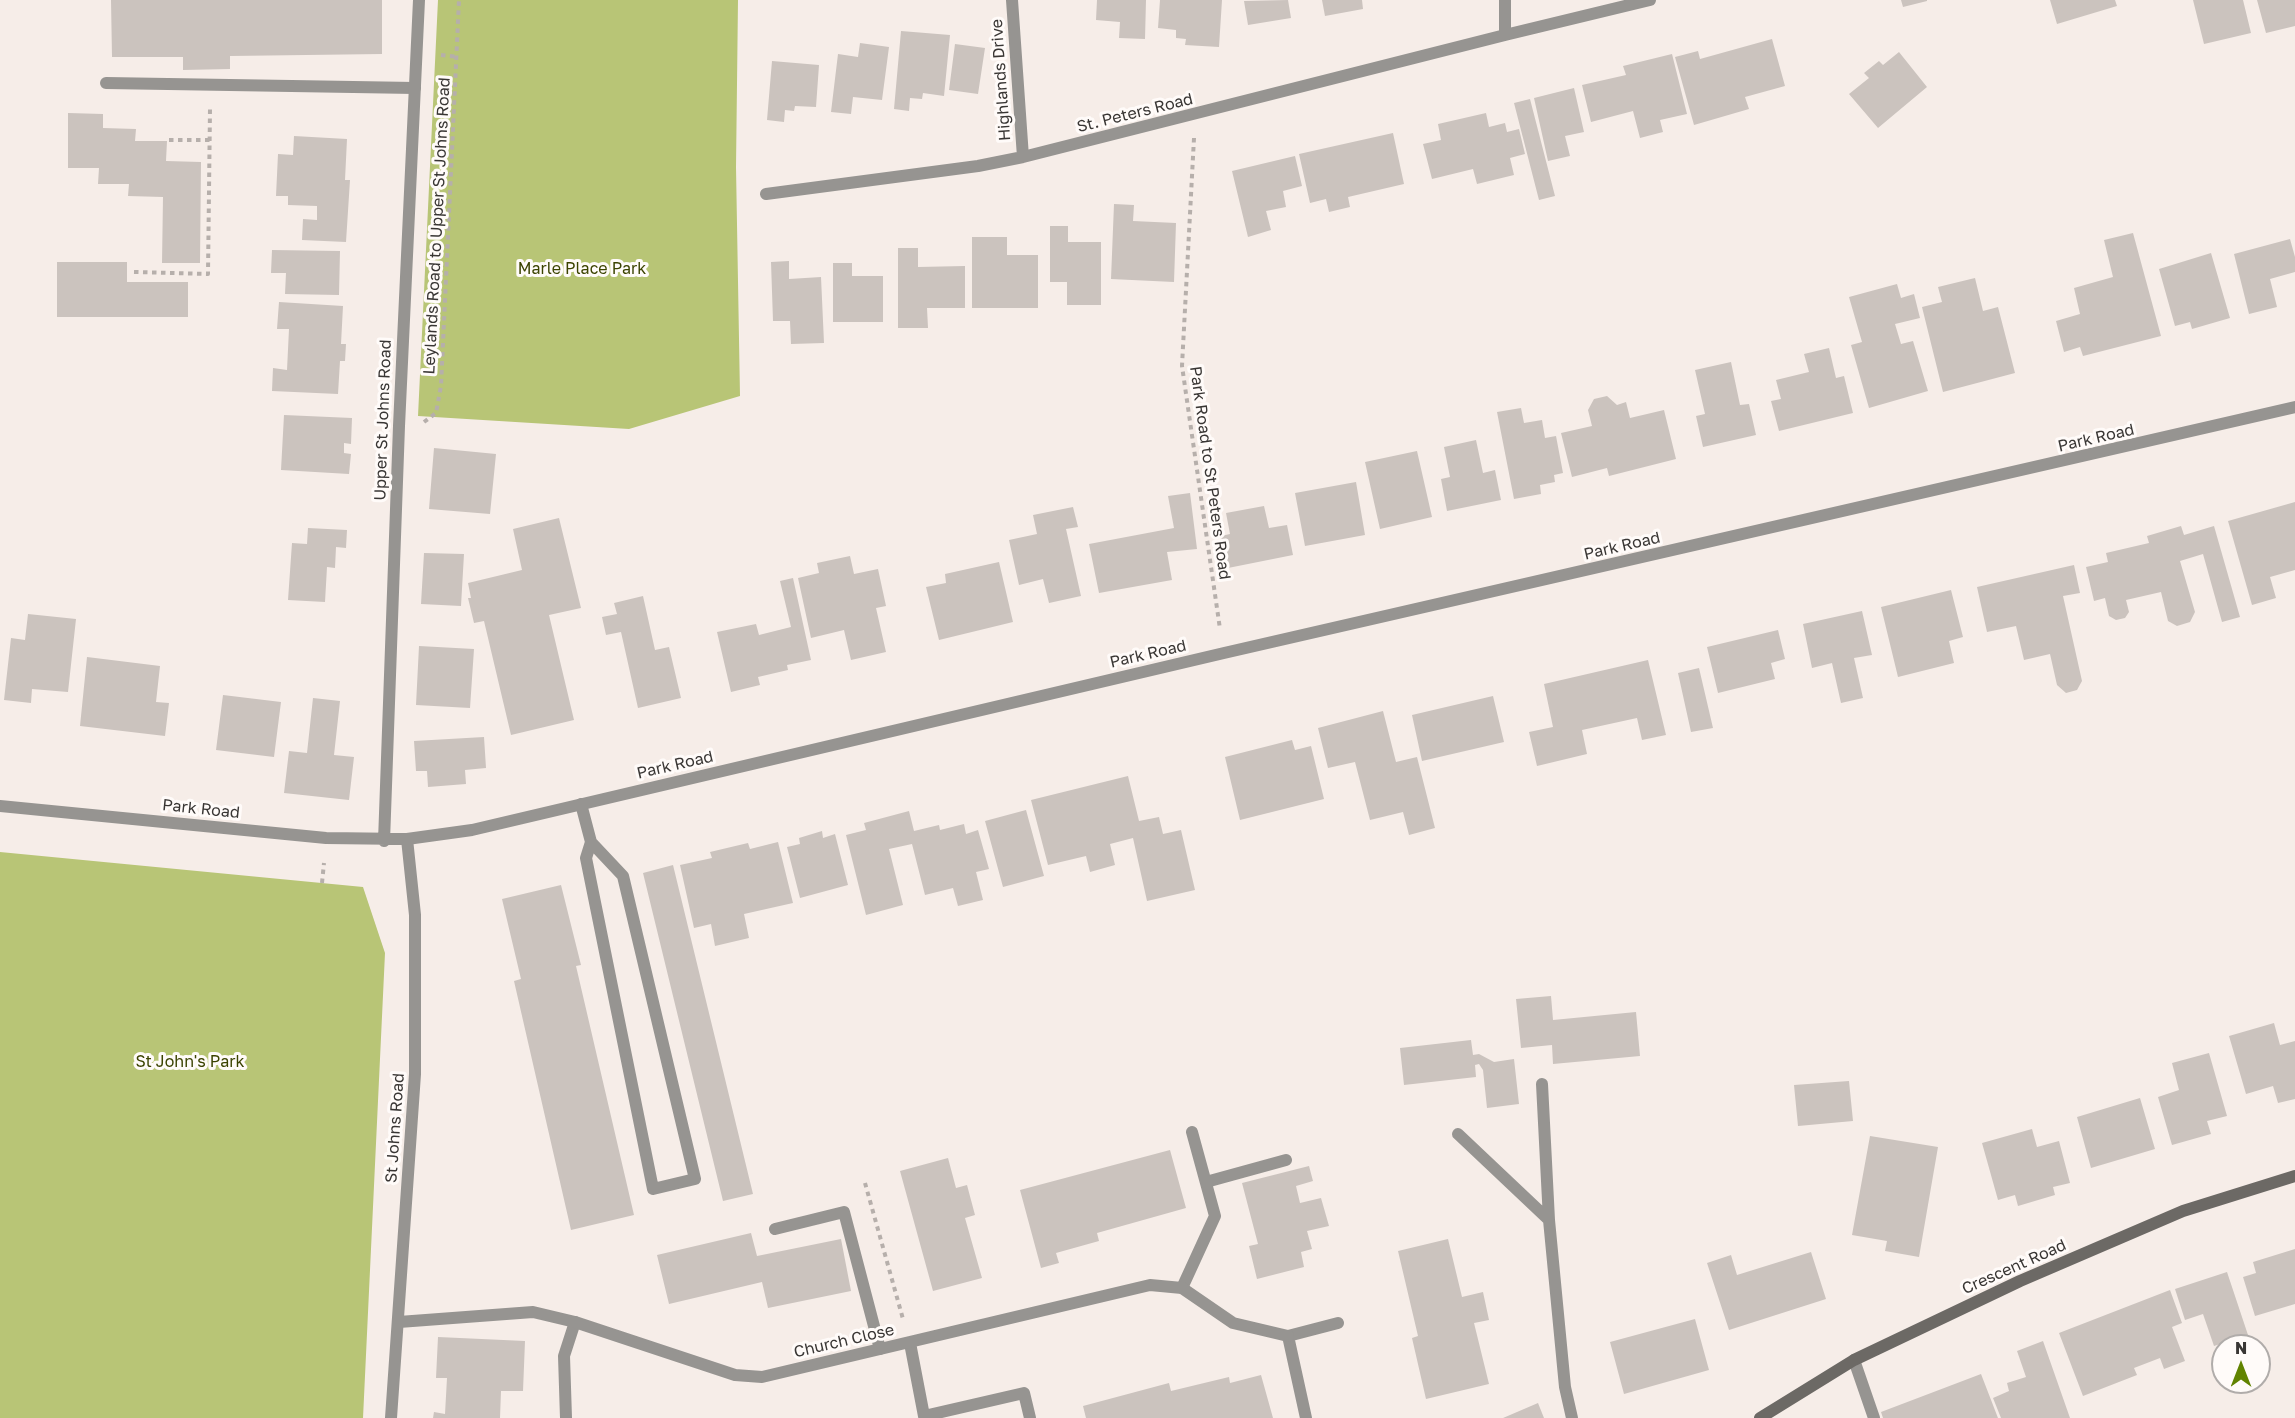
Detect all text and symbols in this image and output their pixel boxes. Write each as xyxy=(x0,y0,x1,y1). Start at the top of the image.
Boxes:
street label: Highlands Drive xyxy=(987,18,1015,142)
street label: Leylands Road to Upper St Johns Road xyxy=(420,77,454,375)
street label: St. Peters Road xyxy=(1075,89,1195,137)
park label: Marle Place Park xyxy=(518,259,646,279)
street label: Upper St Johns Road xyxy=(371,339,395,501)
street label: Park Road to St Peters Road xyxy=(1186,365,1234,581)
street label: Park Road xyxy=(2056,420,2136,456)
street label: Park Road xyxy=(1582,528,1662,564)
street label: Park Road xyxy=(1108,636,1188,672)
street label: Park Road xyxy=(635,747,715,783)
street label: Park Road xyxy=(161,795,241,823)
park label: St John's Park xyxy=(136,1052,244,1072)
street label: St Johns Road xyxy=(382,1072,408,1184)
street label: Crescent Road xyxy=(1959,1235,2069,1299)
street label: Church Close xyxy=(792,1320,896,1362)
north arrow xyxy=(2211,1334,2271,1394)
text: N xyxy=(2235,1338,2247,1358)

